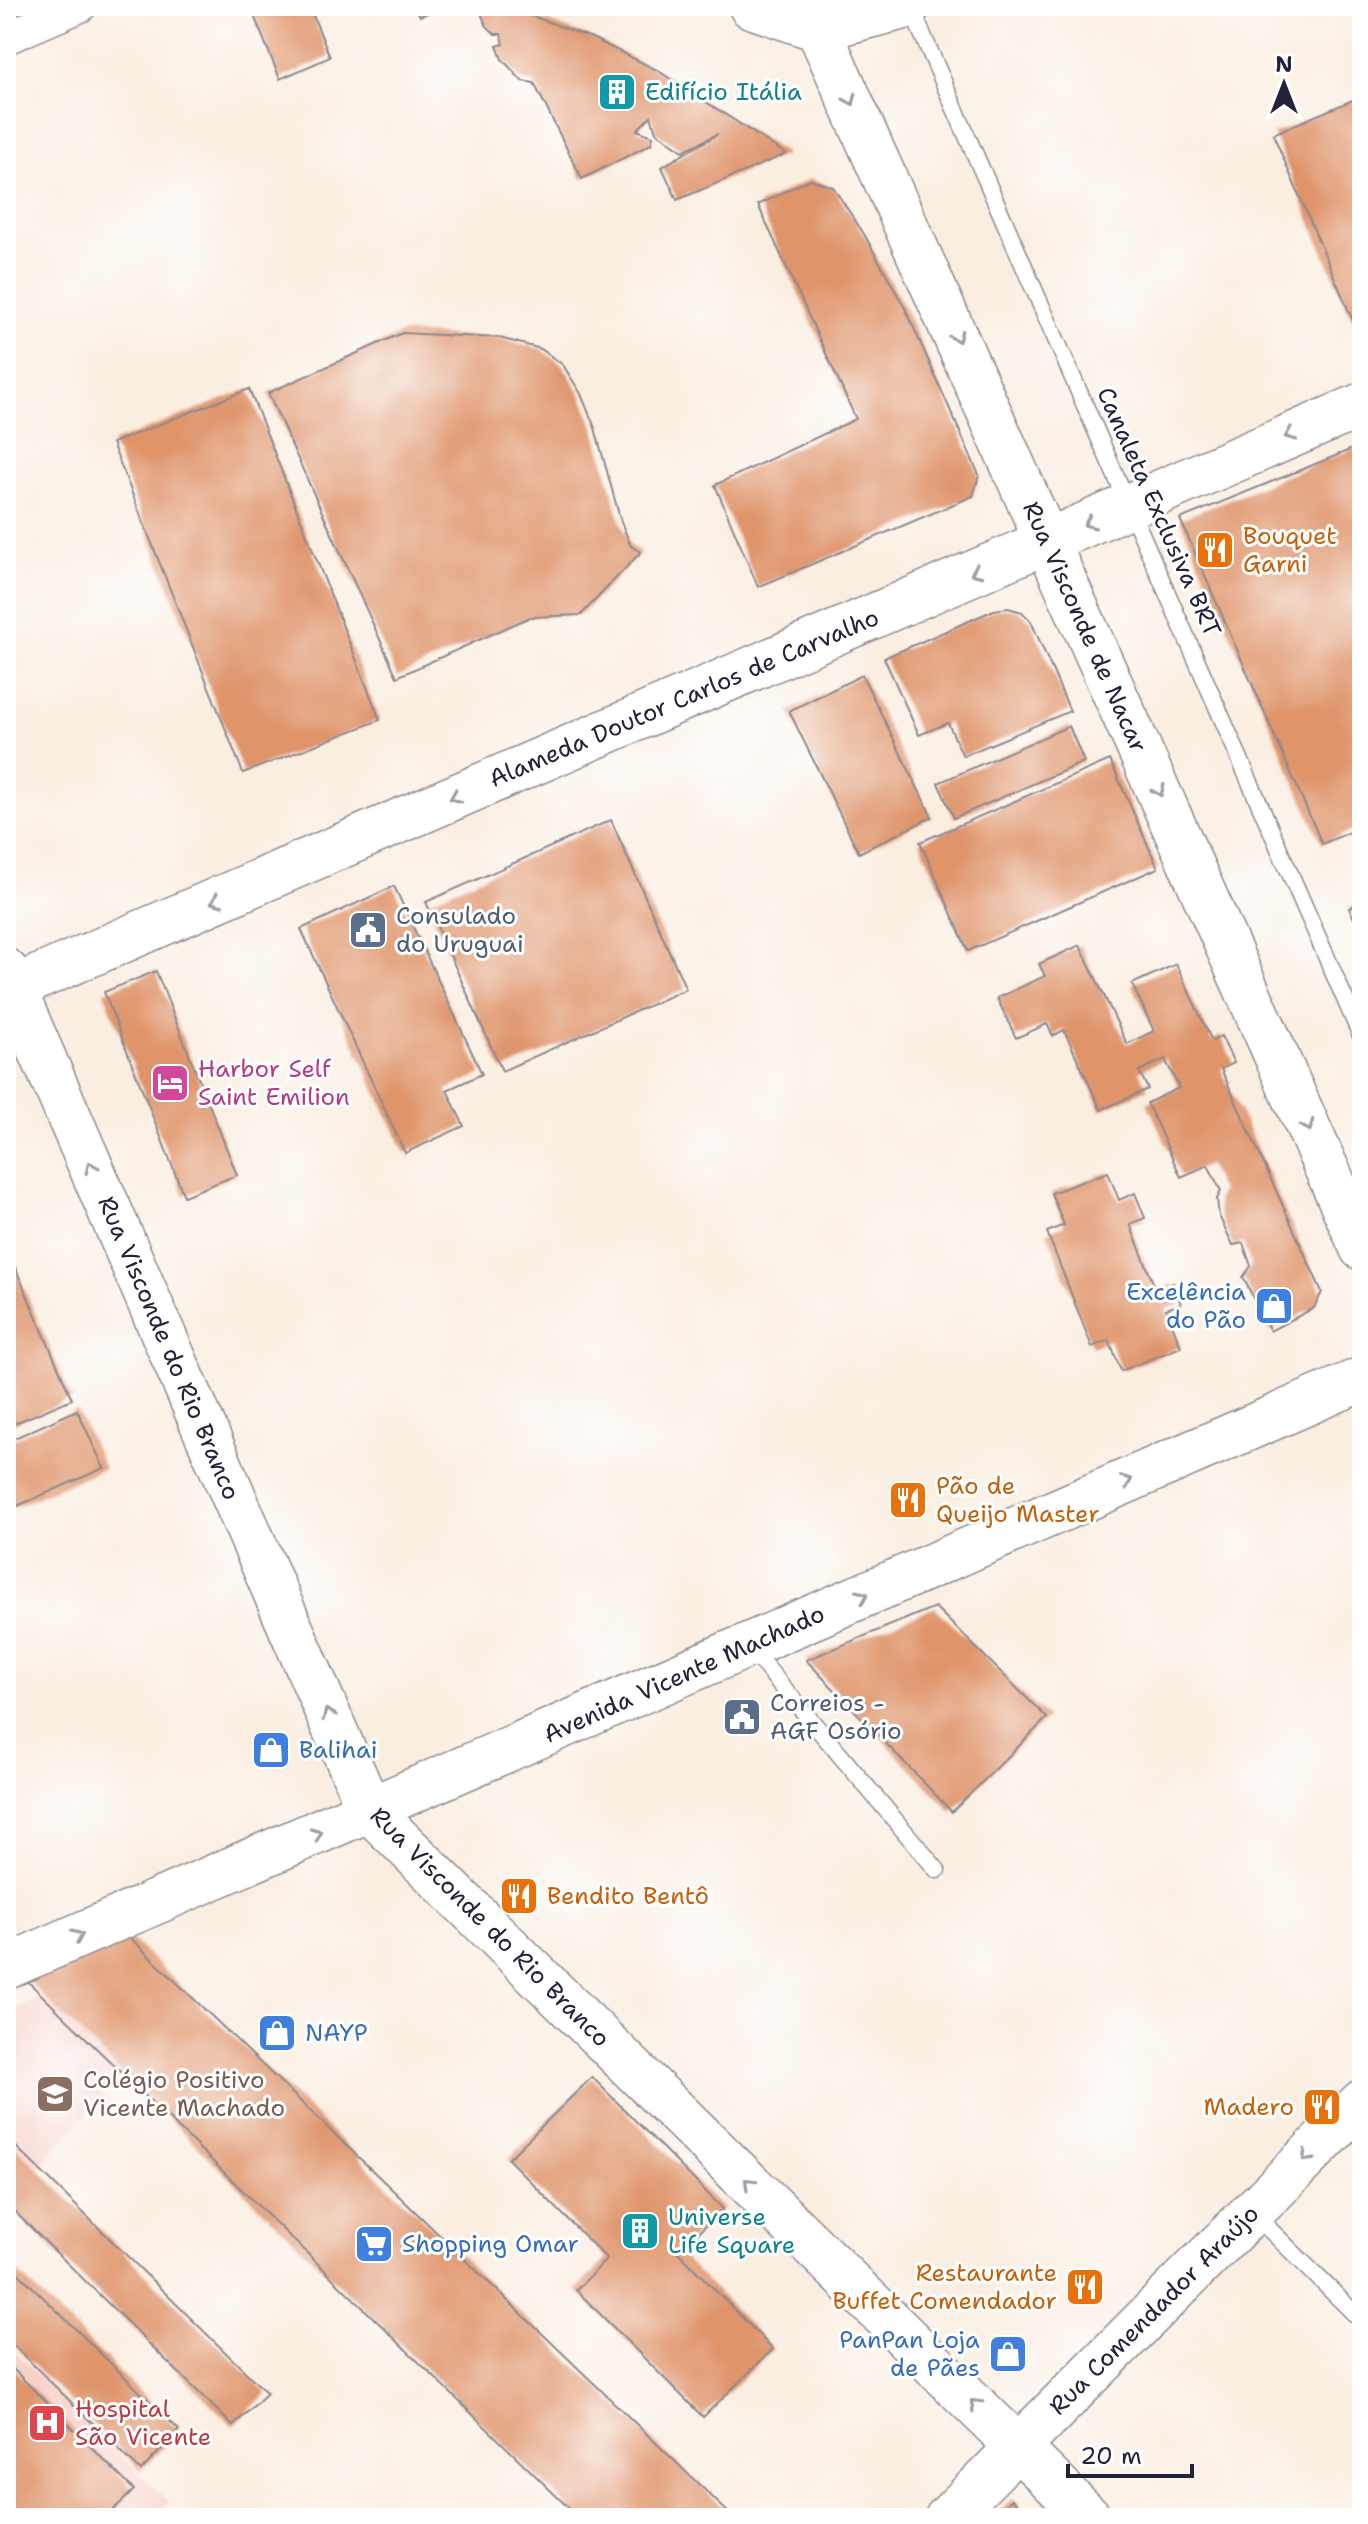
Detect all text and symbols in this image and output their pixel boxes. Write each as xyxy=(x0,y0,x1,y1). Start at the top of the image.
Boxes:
north arrow xyxy=(1244,44,1324,124)
text: N xyxy=(1275,50,1293,79)
building icon: Edifício Itália xyxy=(596,71,638,113)
place label: Edifício Itália xyxy=(645,76,802,108)
one-way arrow xyxy=(841,92,857,106)
one-way arrow xyxy=(947,329,963,343)
street label: Canaleta Exclusiva BRT xyxy=(1089,382,1229,642)
one-way arrow xyxy=(1284,426,1299,442)
street label: Rua Visconde de Nacar xyxy=(1015,496,1155,758)
one-way arrow xyxy=(1082,514,1097,530)
place label: Bouquet Garni xyxy=(1243,520,1337,580)
restaurant icon: Bouquet Garni xyxy=(1194,529,1236,571)
one-way arrow xyxy=(970,562,984,578)
street label: Alameda Doutor Carlos de Carvalho xyxy=(484,601,884,795)
one-way arrow xyxy=(1149,783,1165,797)
one-way arrow xyxy=(448,788,463,804)
one-way arrow xyxy=(210,891,224,907)
place label: Consulado do Uruguai xyxy=(396,900,524,960)
public building icon: Consulado do Uruguai xyxy=(347,909,389,951)
place label: Harbor Self Saint Emilion xyxy=(198,1053,350,1113)
hotel icon: Harbor Self Saint Emilion xyxy=(149,1062,191,1104)
one-way arrow xyxy=(1298,1118,1314,1132)
one-way arrow xyxy=(84,1161,100,1175)
street label: Rua Visconde do Rio Branco xyxy=(90,1191,248,1505)
place label: Excelência do Pão xyxy=(1126,1276,1246,1336)
shop icon: Excelência do Pão xyxy=(1253,1285,1295,1327)
place label: Pão de Queijo Master xyxy=(936,1470,1100,1530)
one-way arrow xyxy=(1119,1475,1133,1491)
restaurant icon: Pão de Queijo Master xyxy=(887,1479,929,1521)
one-way arrow xyxy=(855,1589,869,1605)
street label: Avenida Vicente Machado xyxy=(539,1598,829,1750)
place label: Correios - AGF Osório xyxy=(770,1687,902,1747)
public building icon: Correios - AGF Osório xyxy=(721,1696,763,1738)
one-way arrow xyxy=(321,1708,337,1722)
shop icon: Balihai xyxy=(250,1729,292,1771)
place label: Balihai xyxy=(299,1734,378,1766)
street label: Rua Visconde do Rio Branco xyxy=(363,1800,617,2054)
one-way arrow xyxy=(309,1828,323,1844)
restaurant icon: Bendito Bentô xyxy=(498,1875,540,1917)
place label: Bendito Bentô xyxy=(547,1880,709,1912)
one-way arrow xyxy=(70,1930,84,1946)
shop icon: NAYP xyxy=(256,2012,298,2054)
place label: NAYP xyxy=(305,2017,368,2049)
place label: Colégio Positivo Vicente Machado xyxy=(83,2064,285,2124)
school or university icon: Colégio Positivo Vicente Machado xyxy=(34,2073,76,2115)
restaurant icon: Madero xyxy=(1301,2086,1343,2128)
place label: Madero xyxy=(1204,2091,1294,2123)
one-way arrow xyxy=(1302,2148,1316,2162)
one-way arrow xyxy=(744,2178,758,2192)
street label: Rua Comendador Araújo xyxy=(1042,2198,1266,2422)
place label: Universe Life Square xyxy=(668,2201,795,2261)
building icon: Universe Life Square xyxy=(619,2210,661,2252)
supermarket icon: Shopping Omar xyxy=(353,2223,395,2265)
place label: Shopping Omar xyxy=(402,2228,579,2260)
place label: Restaurante Buffet Comendador xyxy=(832,2257,1057,2317)
restaurant icon: Restaurante Buffet Comendador xyxy=(1064,2266,1106,2308)
place label: PanPan Loja de Pães xyxy=(839,2324,980,2384)
shop icon: PanPan Loja de Pães xyxy=(987,2333,1029,2375)
place label: Hospital São Vicente xyxy=(75,2393,211,2453)
one-way arrow xyxy=(970,2399,984,2414)
hospital icon: Hospital São Vicente xyxy=(26,2402,68,2444)
scale bar xyxy=(1068,2428,1192,2478)
text: 20 m xyxy=(1080,2440,1142,2472)

